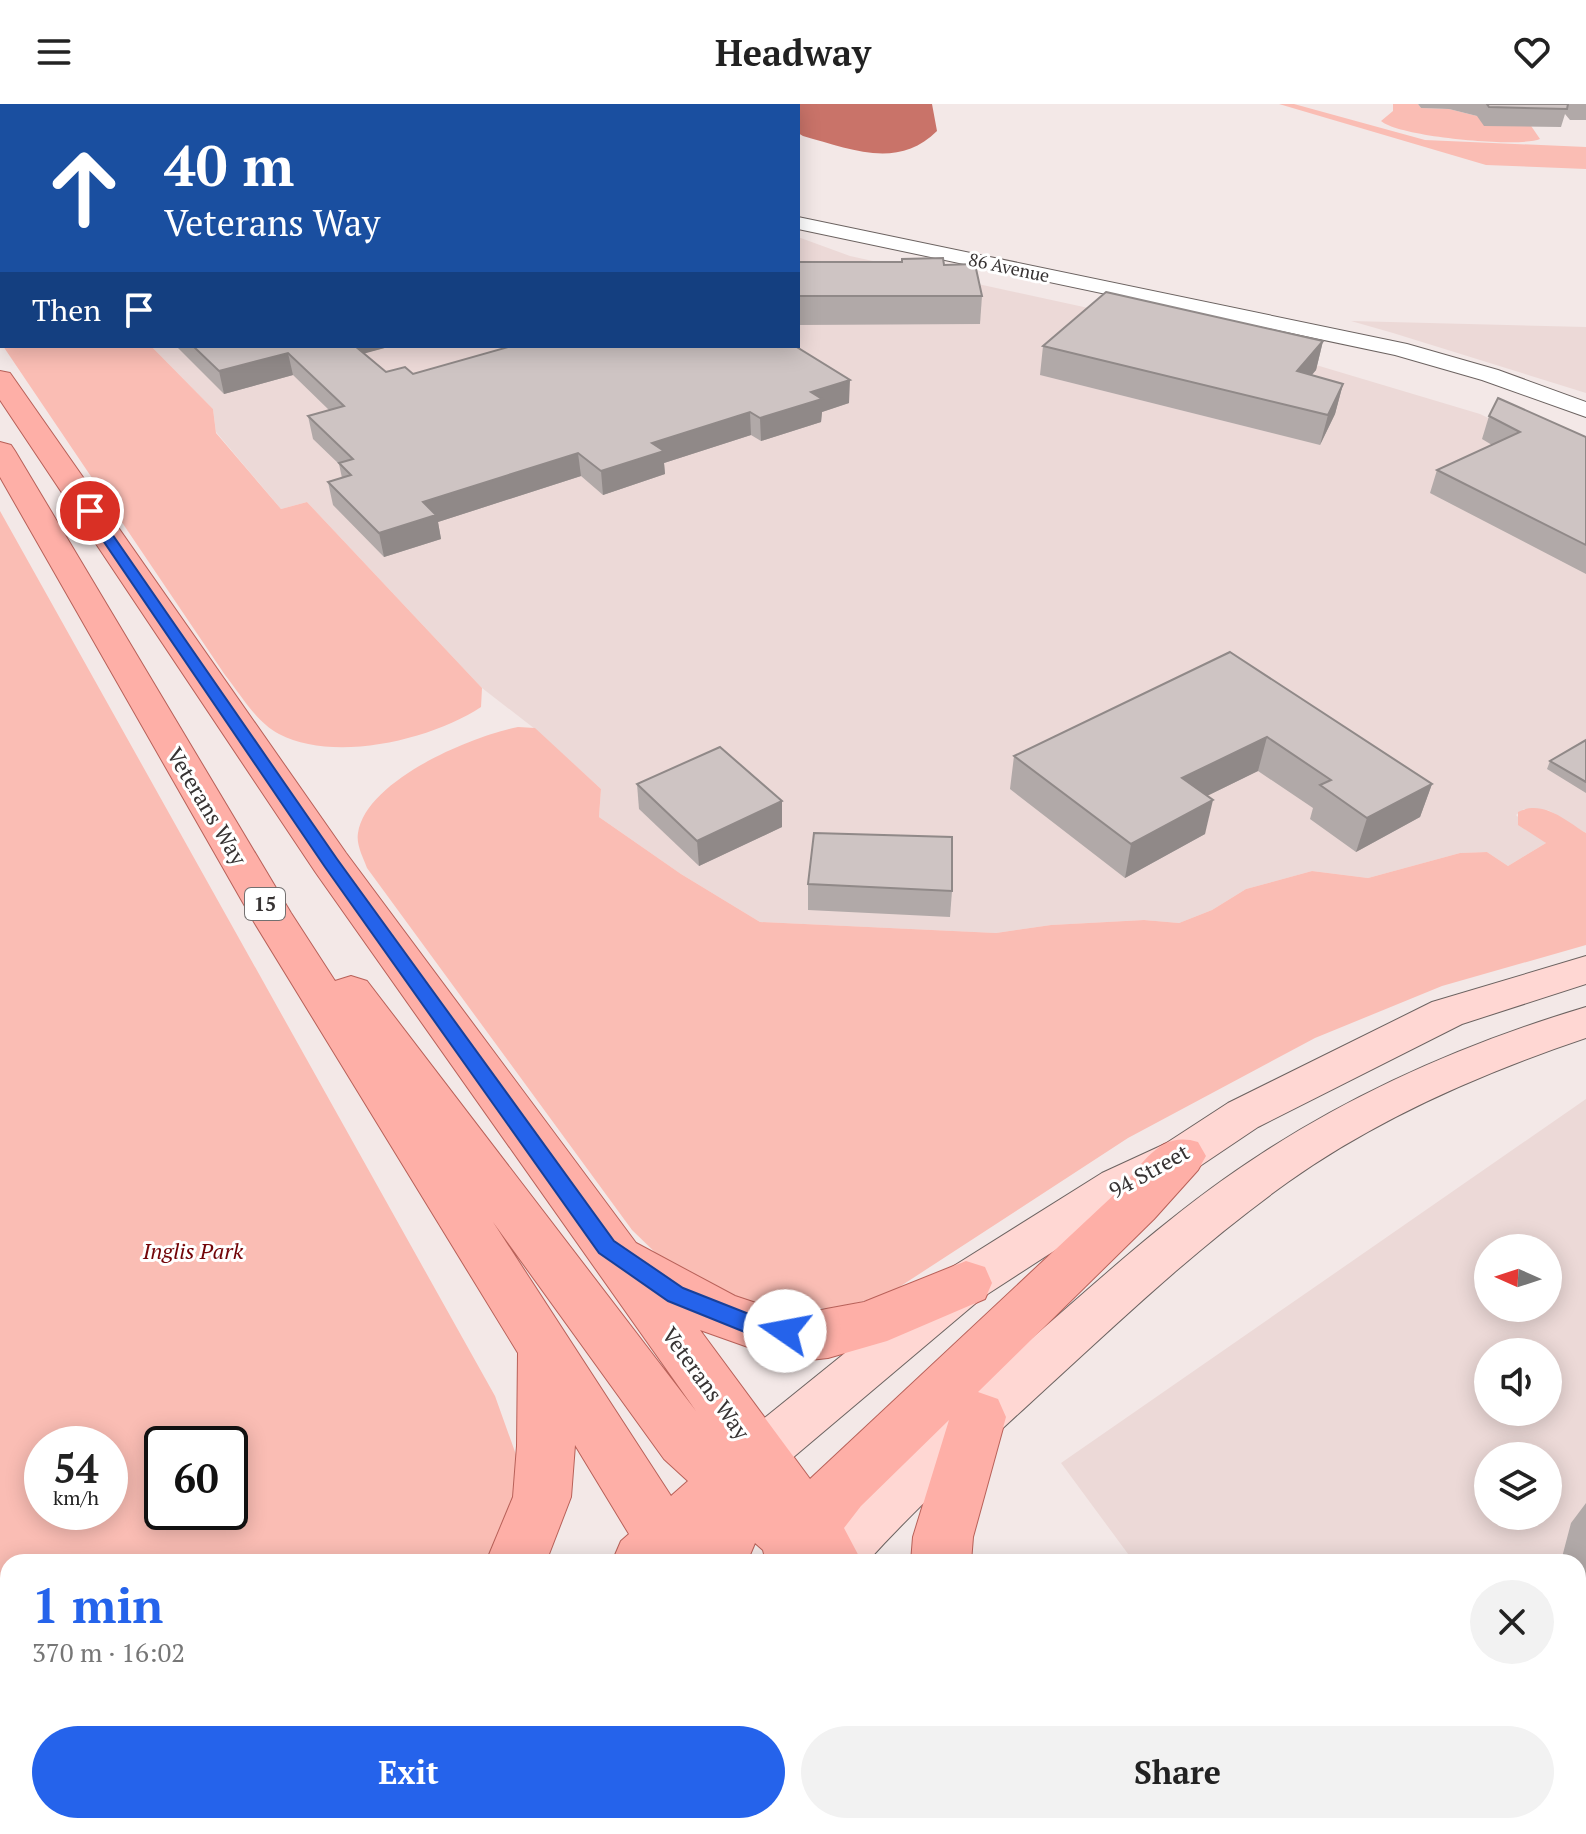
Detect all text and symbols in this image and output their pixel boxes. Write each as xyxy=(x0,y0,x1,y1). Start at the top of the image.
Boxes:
text: Headway xyxy=(715,29,871,76)
icon: menu xyxy=(32,30,76,74)
icon: heart xyxy=(1510,30,1554,74)
text: 40 m xyxy=(164,128,294,202)
icon: ahead xyxy=(32,136,136,240)
text: Veterans Way xyxy=(164,199,380,246)
street label: 86 Avenue xyxy=(967,247,1052,287)
icon: arrive xyxy=(117,288,161,332)
text: Then xyxy=(32,290,101,330)
pin xyxy=(56,477,124,545)
icon: arrive xyxy=(68,489,112,533)
street label: Veterans Way xyxy=(161,742,254,871)
road number: 15 xyxy=(245,888,285,920)
street label: 94 Street xyxy=(1103,1137,1194,1204)
north arrow xyxy=(1474,1234,1562,1322)
map controls xyxy=(1474,1234,1562,1530)
park label: Inglis Park xyxy=(142,1236,244,1265)
position arrow xyxy=(743,1289,827,1373)
street label: Veterans Way xyxy=(656,1321,758,1445)
button: sound xyxy=(1474,1338,1562,1426)
speed limit sign: 60 xyxy=(144,1426,248,1530)
text: 54 xyxy=(53,1441,99,1494)
button: layers xyxy=(1474,1442,1562,1530)
text: km/h xyxy=(53,1484,99,1511)
text: 1 min xyxy=(32,1573,163,1637)
button: close xyxy=(1470,1580,1554,1664)
text: 370 m · 16:02 xyxy=(32,1635,185,1669)
button: Exit xyxy=(32,1726,785,1818)
button: Share xyxy=(801,1726,1554,1818)

